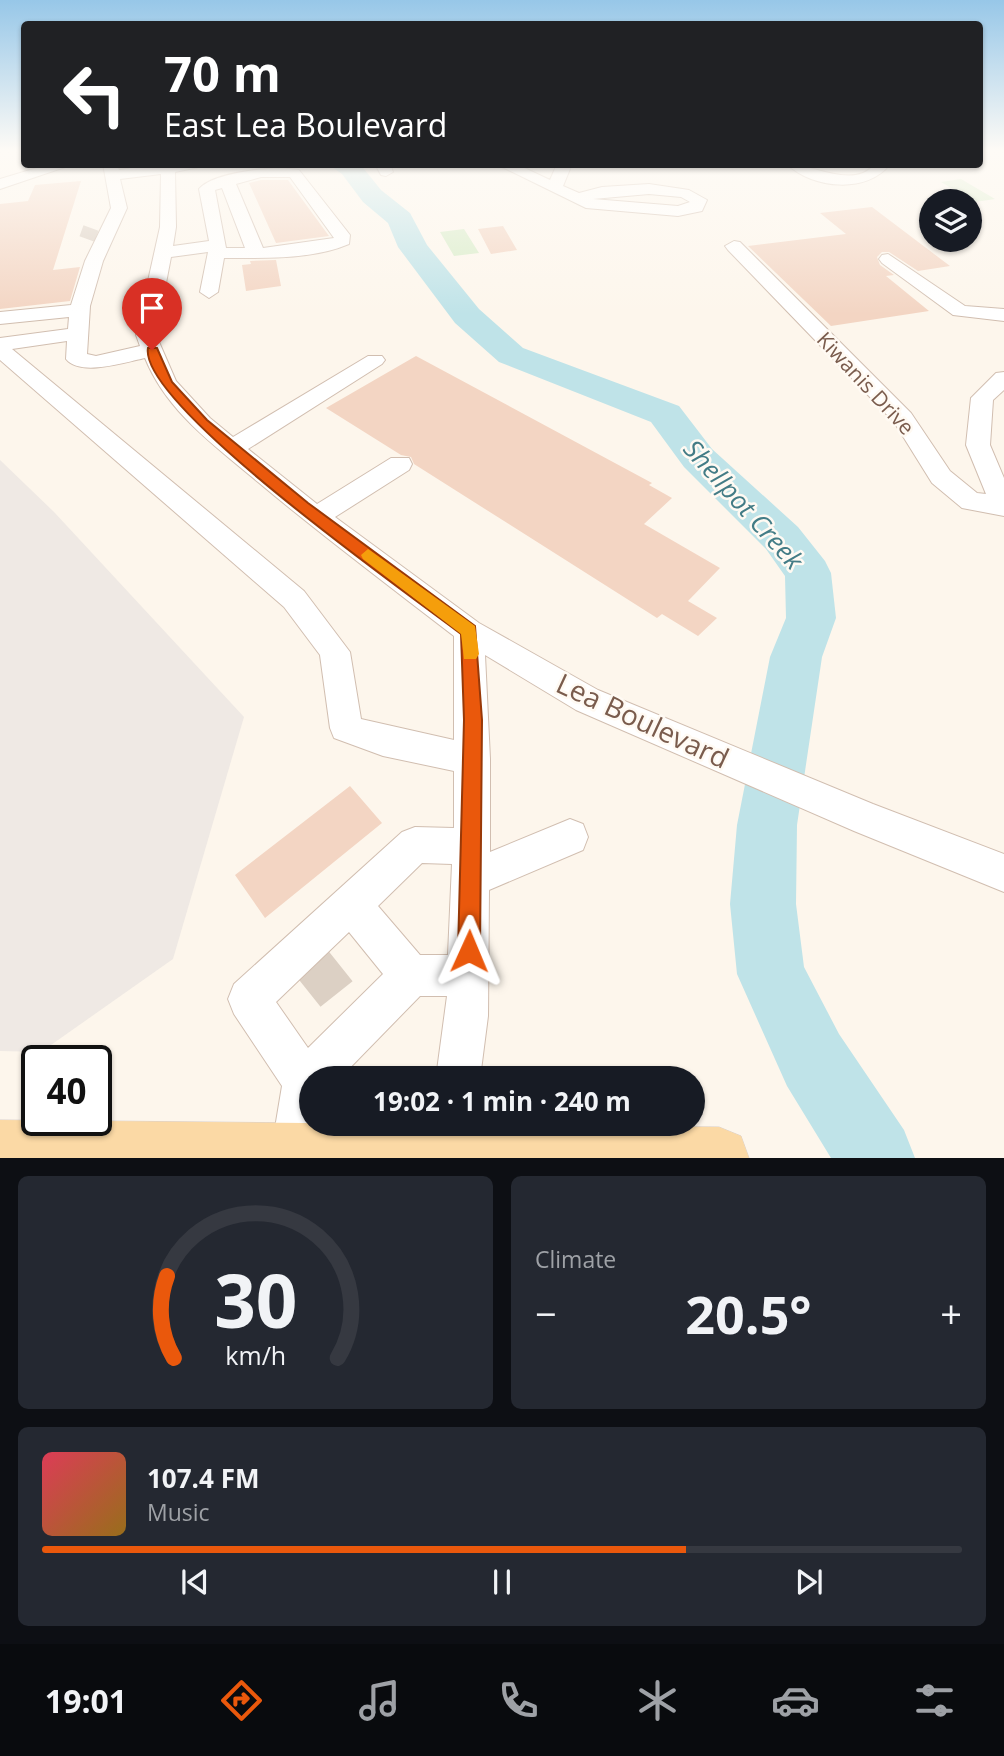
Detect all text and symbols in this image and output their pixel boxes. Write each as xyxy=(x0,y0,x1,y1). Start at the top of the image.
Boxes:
text: 70 m xyxy=(164,40,281,106)
icon: left xyxy=(49,49,140,140)
text: East Lea Boulevard xyxy=(164,103,447,146)
map controls xyxy=(919,189,982,252)
button: layers xyxy=(919,189,982,252)
pin xyxy=(122,278,182,350)
icon: arrive xyxy=(133,289,171,327)
street label: Kiwanis Drive xyxy=(811,325,921,441)
water label: Shellpot Creek xyxy=(676,431,813,578)
street label: Lea Boulevard xyxy=(551,663,735,777)
position arrow xyxy=(432,914,506,988)
speed limit sign: 40 xyxy=(21,1045,112,1136)
text: 19:02 · 1 min · 240 m xyxy=(373,1083,631,1119)
text: Climate xyxy=(535,1243,616,1275)
text: 30 xyxy=(214,1251,297,1350)
text: 20.5° xyxy=(685,1278,812,1349)
text: − xyxy=(535,1287,557,1339)
text: + xyxy=(940,1287,962,1339)
text: km/h xyxy=(225,1338,286,1372)
text: 107.4 FM xyxy=(147,1460,259,1496)
text: Music xyxy=(147,1496,210,1528)
icon: previous xyxy=(176,1563,214,1601)
icon: pause xyxy=(483,1563,521,1601)
icon: next xyxy=(790,1563,828,1601)
icon: directions xyxy=(217,1676,266,1725)
icon: music xyxy=(355,1676,404,1725)
icon: phone xyxy=(494,1676,543,1725)
icon: climate xyxy=(633,1676,682,1725)
icon: car xyxy=(771,1676,820,1725)
icon: filters xyxy=(910,1676,959,1725)
text: 19:01 xyxy=(45,1679,127,1722)

